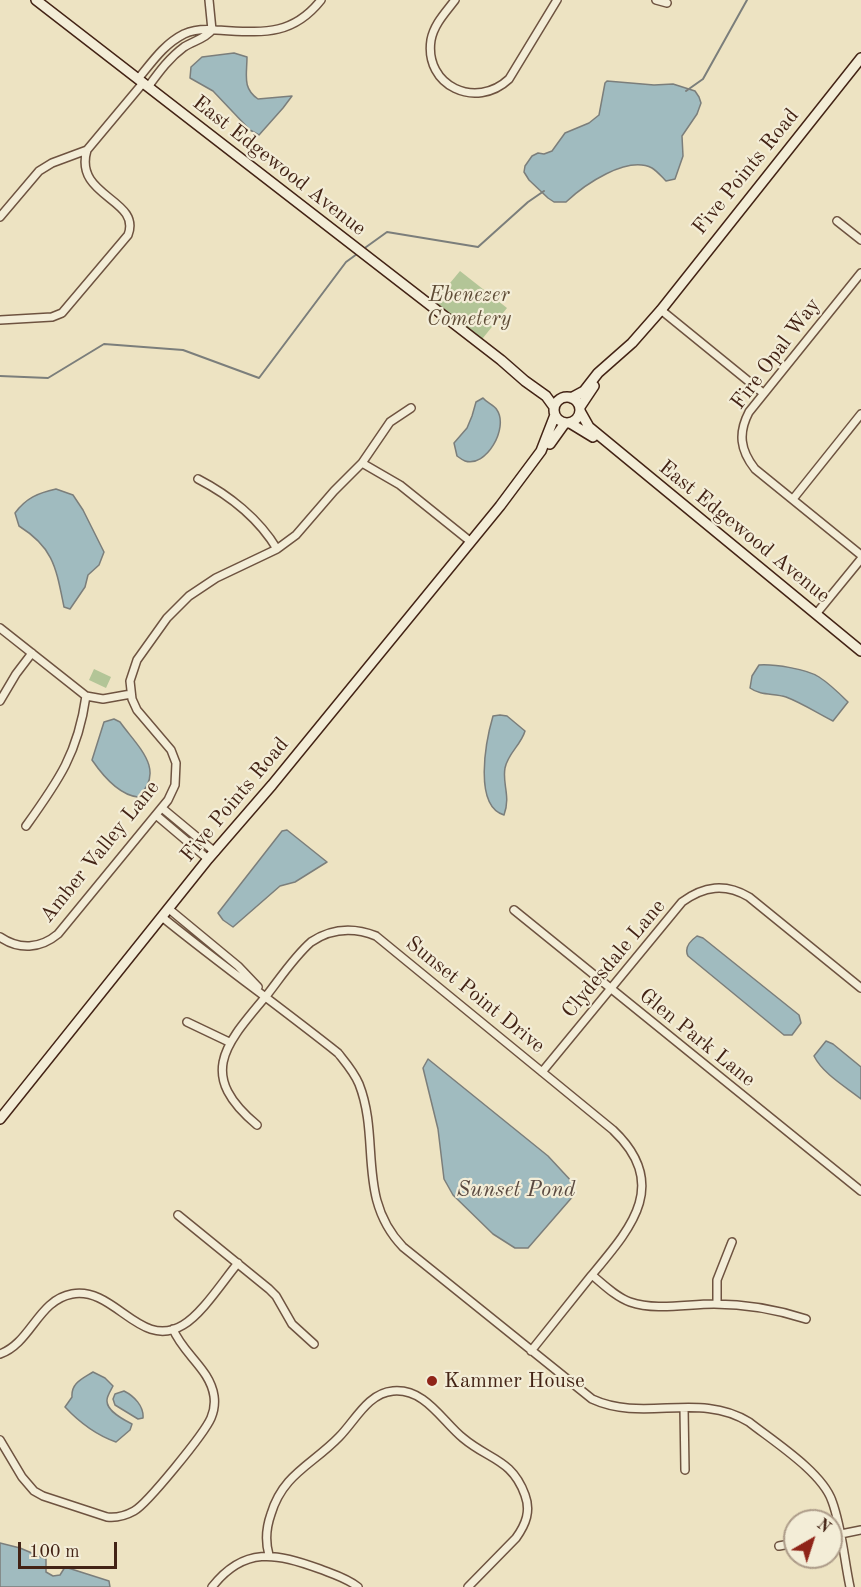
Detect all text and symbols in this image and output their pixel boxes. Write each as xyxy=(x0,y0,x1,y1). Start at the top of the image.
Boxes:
street label: East Edgewood Avenue xyxy=(187,90,371,242)
street label: Five Points Road xyxy=(687,104,805,240)
park label: Ebenezer Cometery xyxy=(427,282,511,332)
street label: Fire Opal Way xyxy=(726,293,826,415)
street label: East Edgewood Avenue xyxy=(653,455,835,609)
street label: Five Points Road xyxy=(175,732,295,868)
street label: Amber Valley Lane xyxy=(35,776,165,928)
street label: Clydesdale Lane xyxy=(557,894,671,1024)
street label: Sunset Point Drive xyxy=(400,931,550,1059)
street label: Glen Park Lane xyxy=(634,983,760,1093)
water label: Sunset Pond xyxy=(456,1177,576,1203)
place label: Kammer House xyxy=(444,1368,585,1394)
marker: Kammer House xyxy=(425,1374,439,1388)
north arrow xyxy=(783,1509,843,1569)
text: N xyxy=(813,1516,833,1537)
scale bar xyxy=(21,1530,120,1568)
text: 100 m xyxy=(29,1543,80,1561)

